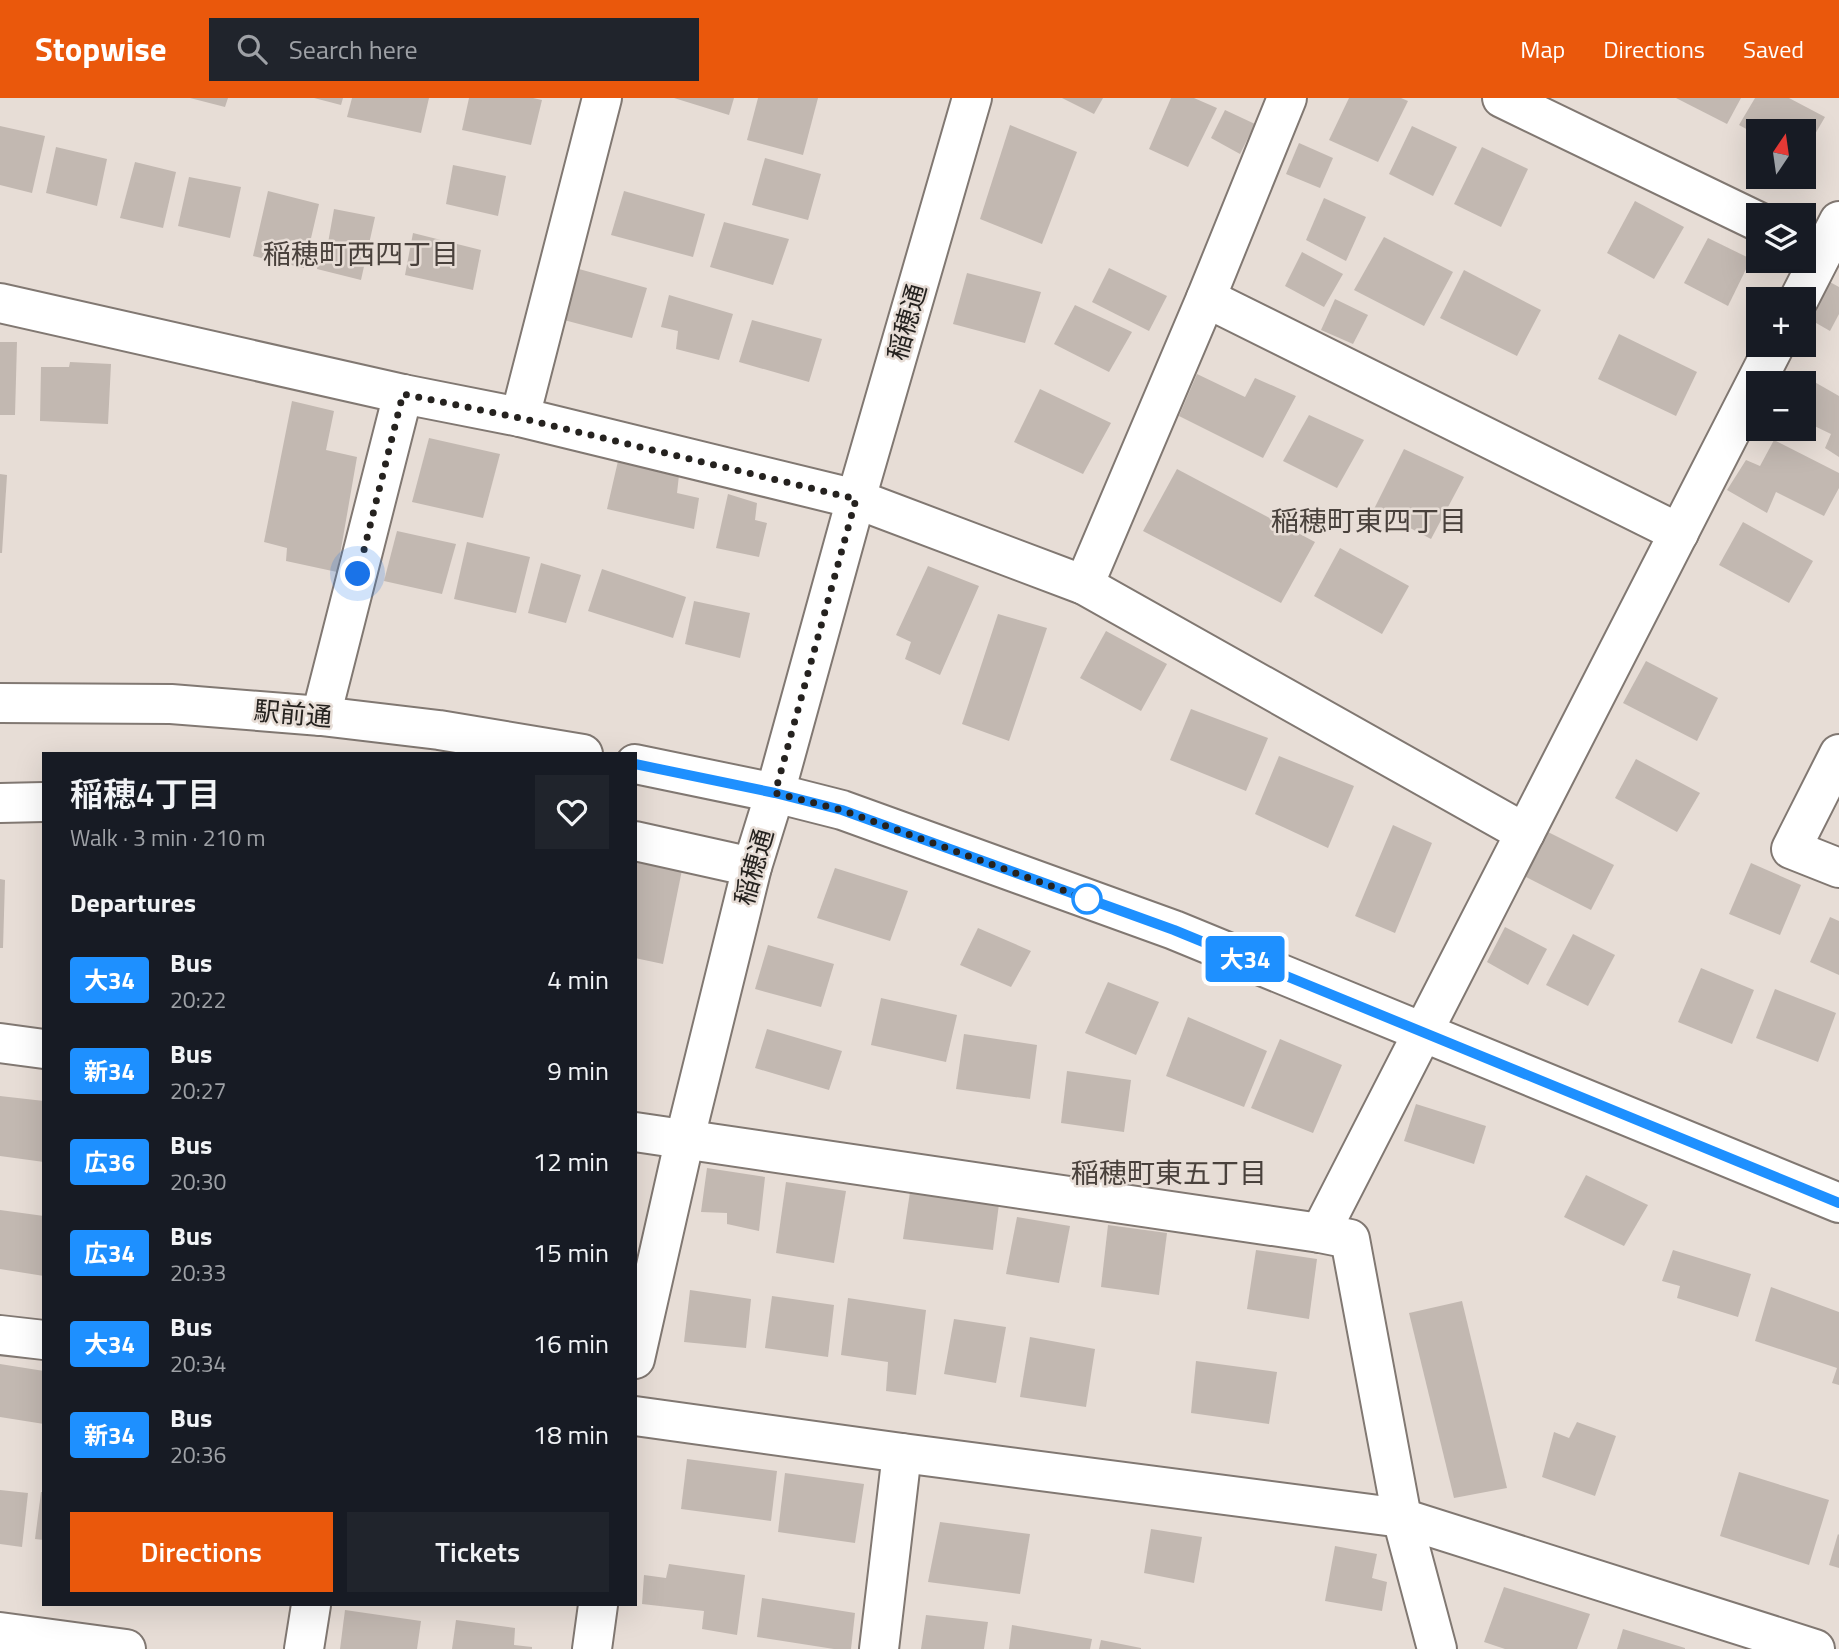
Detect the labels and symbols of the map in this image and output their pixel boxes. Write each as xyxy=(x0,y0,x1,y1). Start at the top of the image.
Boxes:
north arrow xyxy=(1746,119,1816,189)
district label: 稲穂町西四丁目 xyxy=(263,232,459,275)
street label: 稲穂通 xyxy=(877,279,936,365)
district label: 稲穂町東四丁目 xyxy=(1271,499,1467,542)
your location xyxy=(340,556,375,591)
street label: 駅前通 xyxy=(252,691,334,736)
street label: 稲穂通 xyxy=(724,824,783,910)
unlabelled marker xyxy=(1072,884,1102,914)
line badge: 大34 xyxy=(1205,936,1285,982)
district label: 稲穂町東五丁目 xyxy=(1071,1151,1267,1194)

